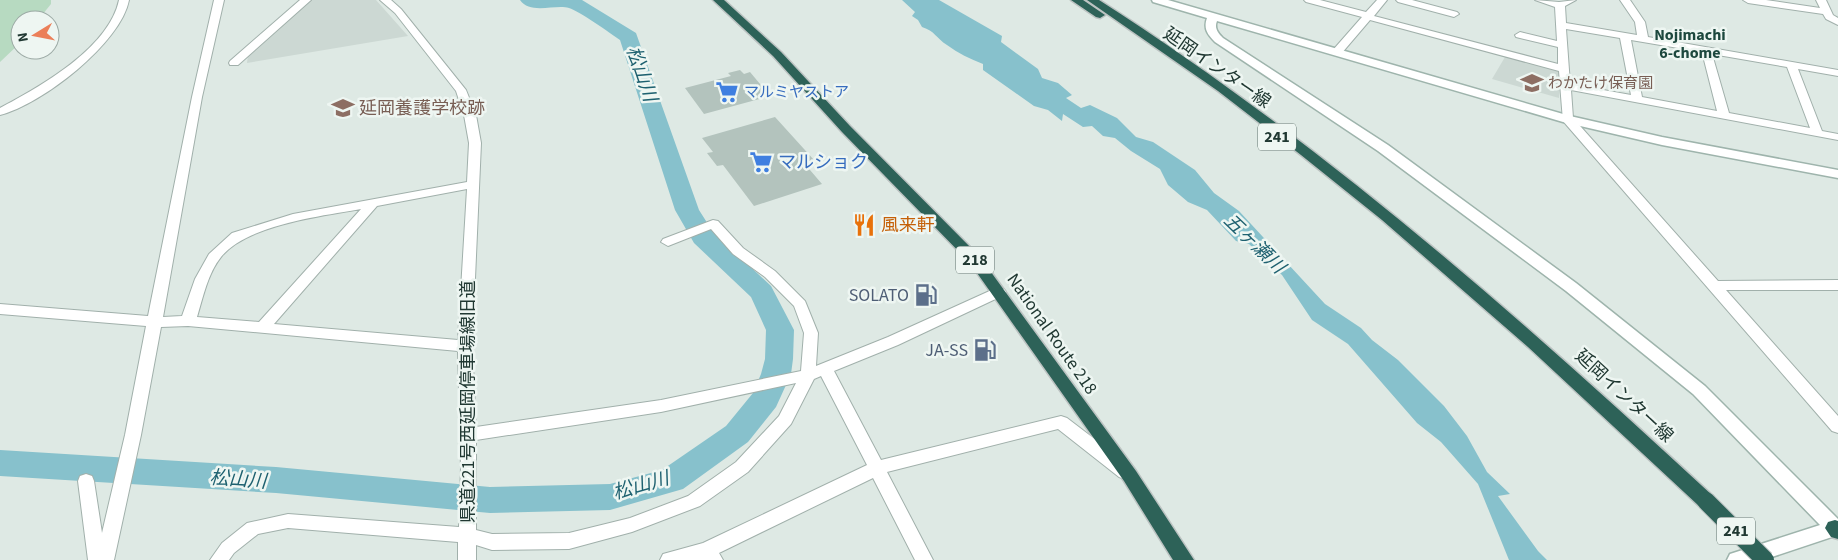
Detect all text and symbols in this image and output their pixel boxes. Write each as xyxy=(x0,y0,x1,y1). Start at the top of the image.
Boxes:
north arrow xyxy=(10,10,60,60)
street label: 延岡インター線 xyxy=(1158,22,1276,114)
district label: Nojimachi 6-chome xyxy=(1654,24,1726,64)
text: N xyxy=(13,31,34,43)
water label: 松山川 xyxy=(619,43,664,107)
school or university icon: わかたけ保育園 xyxy=(1519,70,1545,96)
place label: わかたけ保育園 xyxy=(1548,73,1653,94)
supermarket icon: マルミヤストア xyxy=(714,79,740,105)
place label: マルミヤストア xyxy=(744,82,849,103)
school or university icon: 延岡養護学校跡 xyxy=(330,95,356,121)
place label: 延岡養護学校跡 xyxy=(359,96,485,121)
road number: 241 xyxy=(1258,124,1296,150)
supermarket icon: マルショク xyxy=(748,149,774,175)
place label: マルショク xyxy=(778,150,868,175)
water label: 五ヶ瀬川 xyxy=(1217,208,1292,281)
restaurant icon: 風来軒 xyxy=(851,212,877,238)
place label: 風来軒 xyxy=(881,213,935,238)
road number: 218 xyxy=(956,246,994,274)
street label: National Route 218 xyxy=(1001,268,1103,400)
street label: 県道221号西延岡停車場線旧道 xyxy=(456,281,481,523)
fuel station icon: SOLATO xyxy=(913,282,939,308)
place label: SOLATO xyxy=(849,283,909,308)
fuel station icon: JA-SS xyxy=(972,337,998,363)
place label: JA-SS xyxy=(925,338,968,363)
street label: 延岡インター線 xyxy=(1569,344,1679,448)
water label: 松山川 xyxy=(209,465,269,496)
water label: 松山川 xyxy=(610,465,674,507)
road number: 241 xyxy=(1717,518,1755,544)

